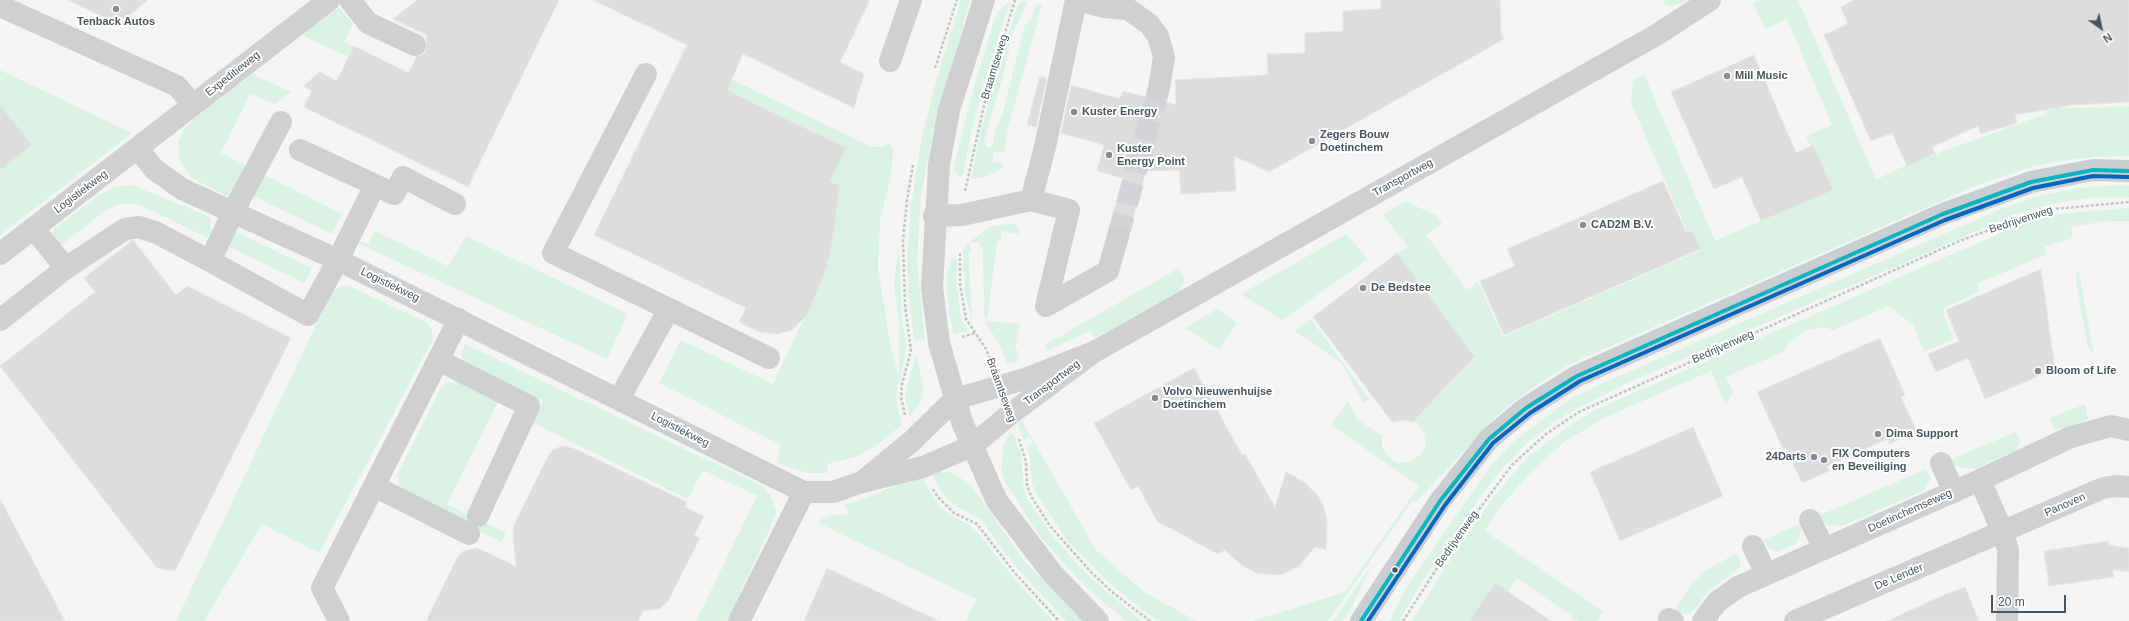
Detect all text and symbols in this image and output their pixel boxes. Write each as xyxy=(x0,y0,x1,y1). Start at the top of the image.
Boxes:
marker: Tenback Autos xyxy=(111,4,121,14)
north arrow xyxy=(2081,8,2121,48)
place label: Tenback Autos xyxy=(77,15,155,29)
text: N xyxy=(2101,31,2114,45)
street label: Braamtseweg xyxy=(979,33,1011,101)
street label: Expeditieweg xyxy=(203,49,263,99)
place label: Mill Music xyxy=(1735,69,1788,83)
marker: Mill Music xyxy=(1722,71,1732,81)
place label: Kuster Energy xyxy=(1082,105,1157,119)
marker: Kuster Energy xyxy=(1069,107,1079,117)
place label: Zegers Bouw Doetinchem xyxy=(1320,128,1389,154)
marker: Zegers Bouw Doetinchem xyxy=(1307,136,1317,146)
place label: Kuster Energy Point xyxy=(1117,142,1185,168)
marker: Kuster Energy Point xyxy=(1104,150,1114,160)
street label: Transportweg xyxy=(1371,156,1435,200)
street label: Logistiekweg xyxy=(52,168,110,216)
street label: Bedrijvenweg xyxy=(1988,204,2054,236)
place label: CAD2M B.V. xyxy=(1591,218,1654,232)
marker: CAD2M B.V. xyxy=(1578,220,1588,230)
street label: Logistiekweg xyxy=(359,265,421,305)
place label: De Bedstee xyxy=(1371,281,1431,295)
marker: De Bedstee xyxy=(1358,283,1368,293)
street label: Bedrijvenweg xyxy=(1690,328,1756,366)
street label: Braamtseweg xyxy=(983,356,1019,424)
street label: Transportweg xyxy=(1021,358,1083,408)
place label: Bloom of Life xyxy=(2046,364,2116,378)
marker: Bloom of Life xyxy=(2033,366,2043,376)
place label: Volvo Nieuwenhuijse Doetinchem xyxy=(1163,385,1272,411)
marker: Volvo Nieuwenhuijse Doetinchem xyxy=(1150,393,1160,403)
street label: Logistiekweg xyxy=(649,410,711,450)
place label: Dima Support xyxy=(1886,427,1958,441)
marker: Dima Support xyxy=(1873,429,1883,439)
place label: FIX Computers en Beveiliging xyxy=(1832,447,1910,473)
place label: 24Darts xyxy=(1766,450,1806,464)
marker: 24Darts xyxy=(1809,452,1819,462)
marker: FIX Computers en Beveiliging xyxy=(1819,455,1829,465)
street label: Doetinchemseweg xyxy=(1866,487,1954,535)
street label: Panoven xyxy=(2042,490,2088,520)
street label: Bedrijvenweg xyxy=(1433,508,1481,570)
street label: De Lender xyxy=(1873,561,1925,593)
unlabelled marker xyxy=(1390,565,1400,575)
scale bar xyxy=(1993,587,2068,613)
text: 20 m xyxy=(1998,595,2025,609)

